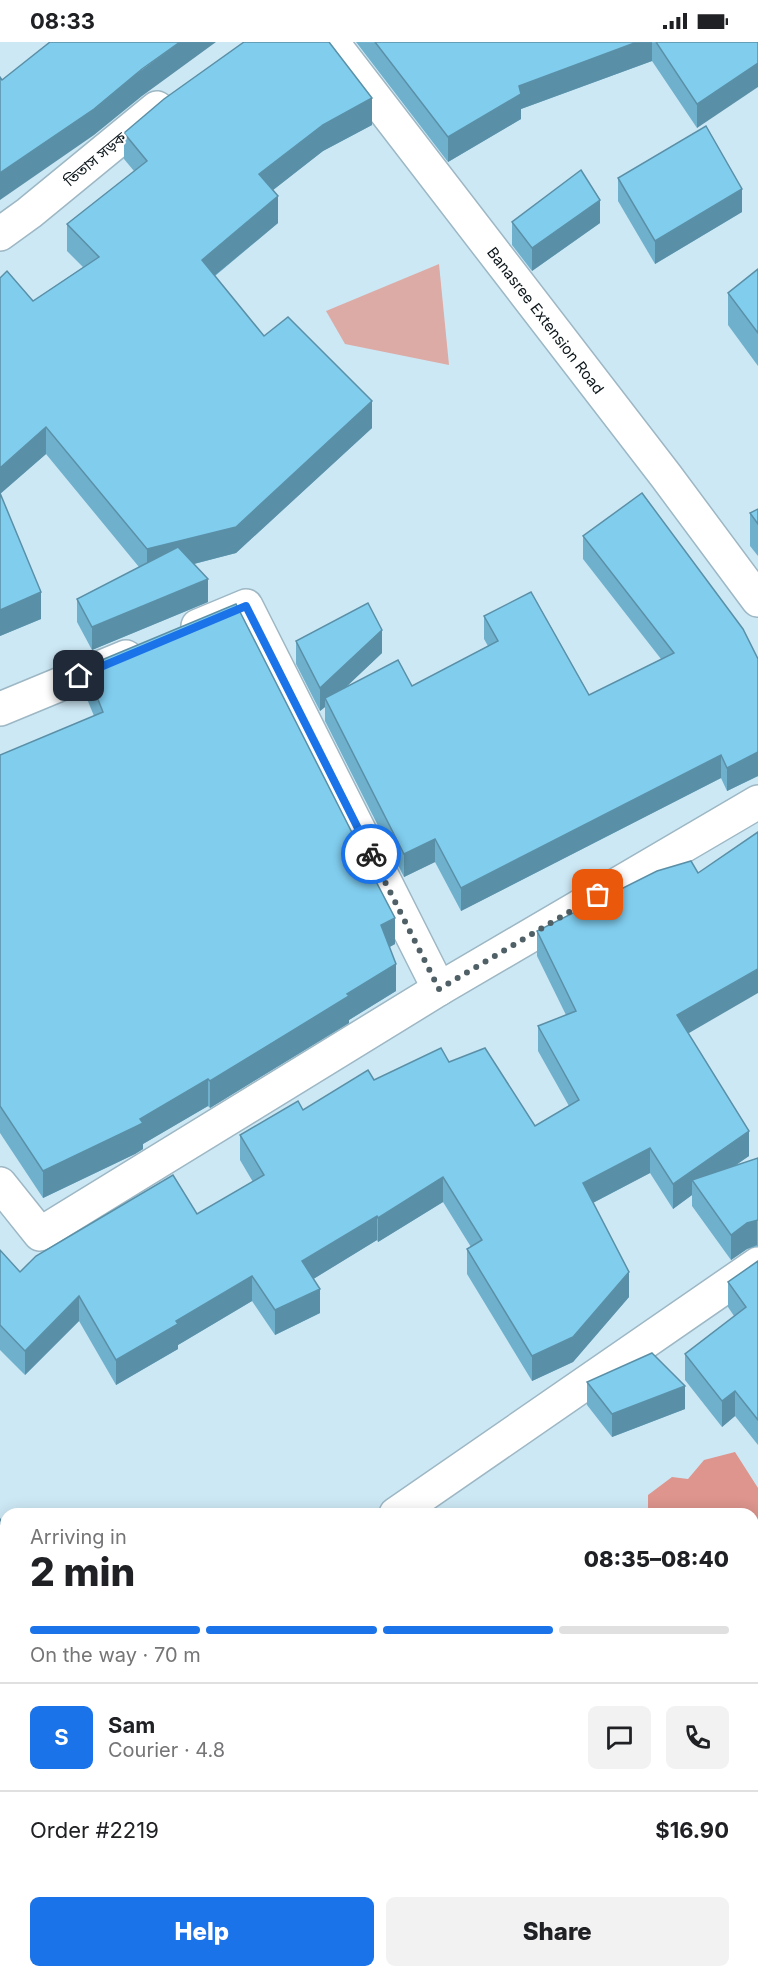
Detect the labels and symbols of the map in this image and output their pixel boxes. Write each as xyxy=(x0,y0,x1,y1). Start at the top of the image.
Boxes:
street label: তিতাস সড়ক xyxy=(59,127,130,191)
street label: Banasree Extension Road xyxy=(484,243,609,397)
pin xyxy=(53,650,104,701)
courier xyxy=(341,824,401,884)
pin xyxy=(572,869,623,920)

